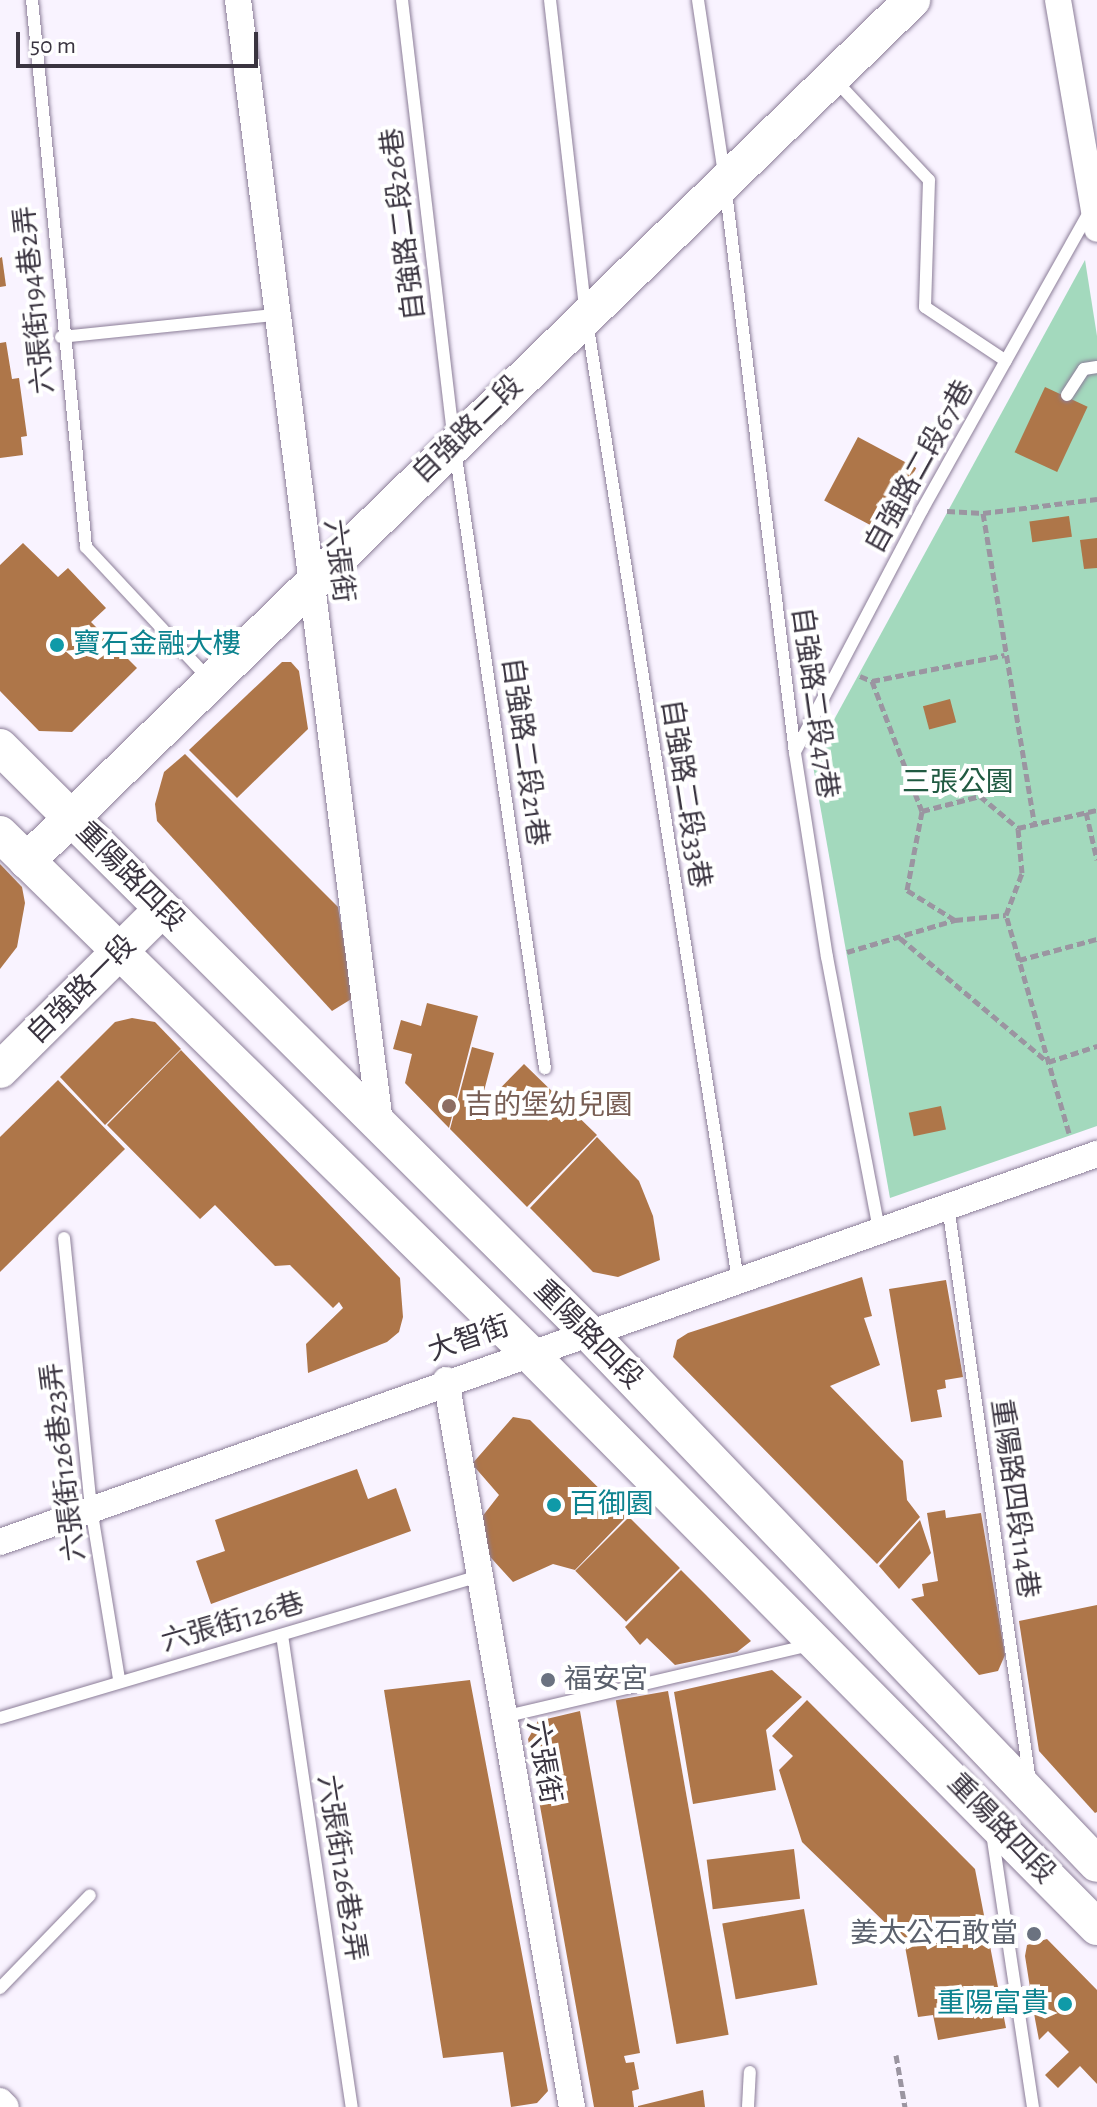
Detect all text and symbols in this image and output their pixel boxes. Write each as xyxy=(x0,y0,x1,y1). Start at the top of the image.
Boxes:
scale bar xyxy=(20,16,262,66)
text: 50 m xyxy=(30,34,76,58)
street label: 自強路二段26巷 xyxy=(376,126,432,322)
street label: 六張街194巷2弄 xyxy=(8,204,62,396)
street label: 自強路二段 xyxy=(406,369,530,491)
street label: 自強路二段67巷 xyxy=(859,375,981,559)
street label: 六張街 xyxy=(316,517,360,605)
street label: 自強路二段47巷 xyxy=(784,605,844,801)
place label: 寶石金融大樓 xyxy=(73,628,241,662)
marker: 寶石金融大樓 xyxy=(48,636,66,654)
street label: 自強路二段21巷 xyxy=(494,655,554,849)
street label: 自強路二段33巷 xyxy=(653,697,717,891)
park label: 三張公園 xyxy=(902,766,1014,800)
street label: 重陽路四段 xyxy=(69,816,191,938)
street label: 自強路一段 xyxy=(21,929,143,1051)
place label: 吉的堡幼兒園 xyxy=(465,1089,633,1123)
marker: 吉的堡幼兒園 xyxy=(440,1097,458,1115)
street label: 重陽路四段 xyxy=(527,1274,649,1396)
street label: 大智街 xyxy=(424,1309,514,1369)
street label: 六張街126巷23弄 xyxy=(35,1361,93,1563)
street label: 重陽路四段114巷 xyxy=(983,1397,1045,1601)
place label: 百御園 xyxy=(570,1488,654,1522)
marker: 百御園 xyxy=(545,1496,563,1514)
street label: 六張街126巷 xyxy=(157,1587,309,1659)
place label: 福安宮 xyxy=(564,1663,648,1697)
marker: 福安宮 xyxy=(539,1671,557,1689)
street label: 六張街 xyxy=(519,1718,567,1806)
street label: 重陽路四段 xyxy=(940,1767,1062,1891)
street label: 六張街126巷2弄 xyxy=(310,1772,372,1964)
place label: 姜太公石敢當 xyxy=(850,1917,1018,1951)
marker: 姜太公石敢當 xyxy=(1025,1925,1043,1943)
place label: 重陽富貴 xyxy=(937,1987,1049,2021)
marker: 重陽富貴 xyxy=(1056,1995,1074,2013)

